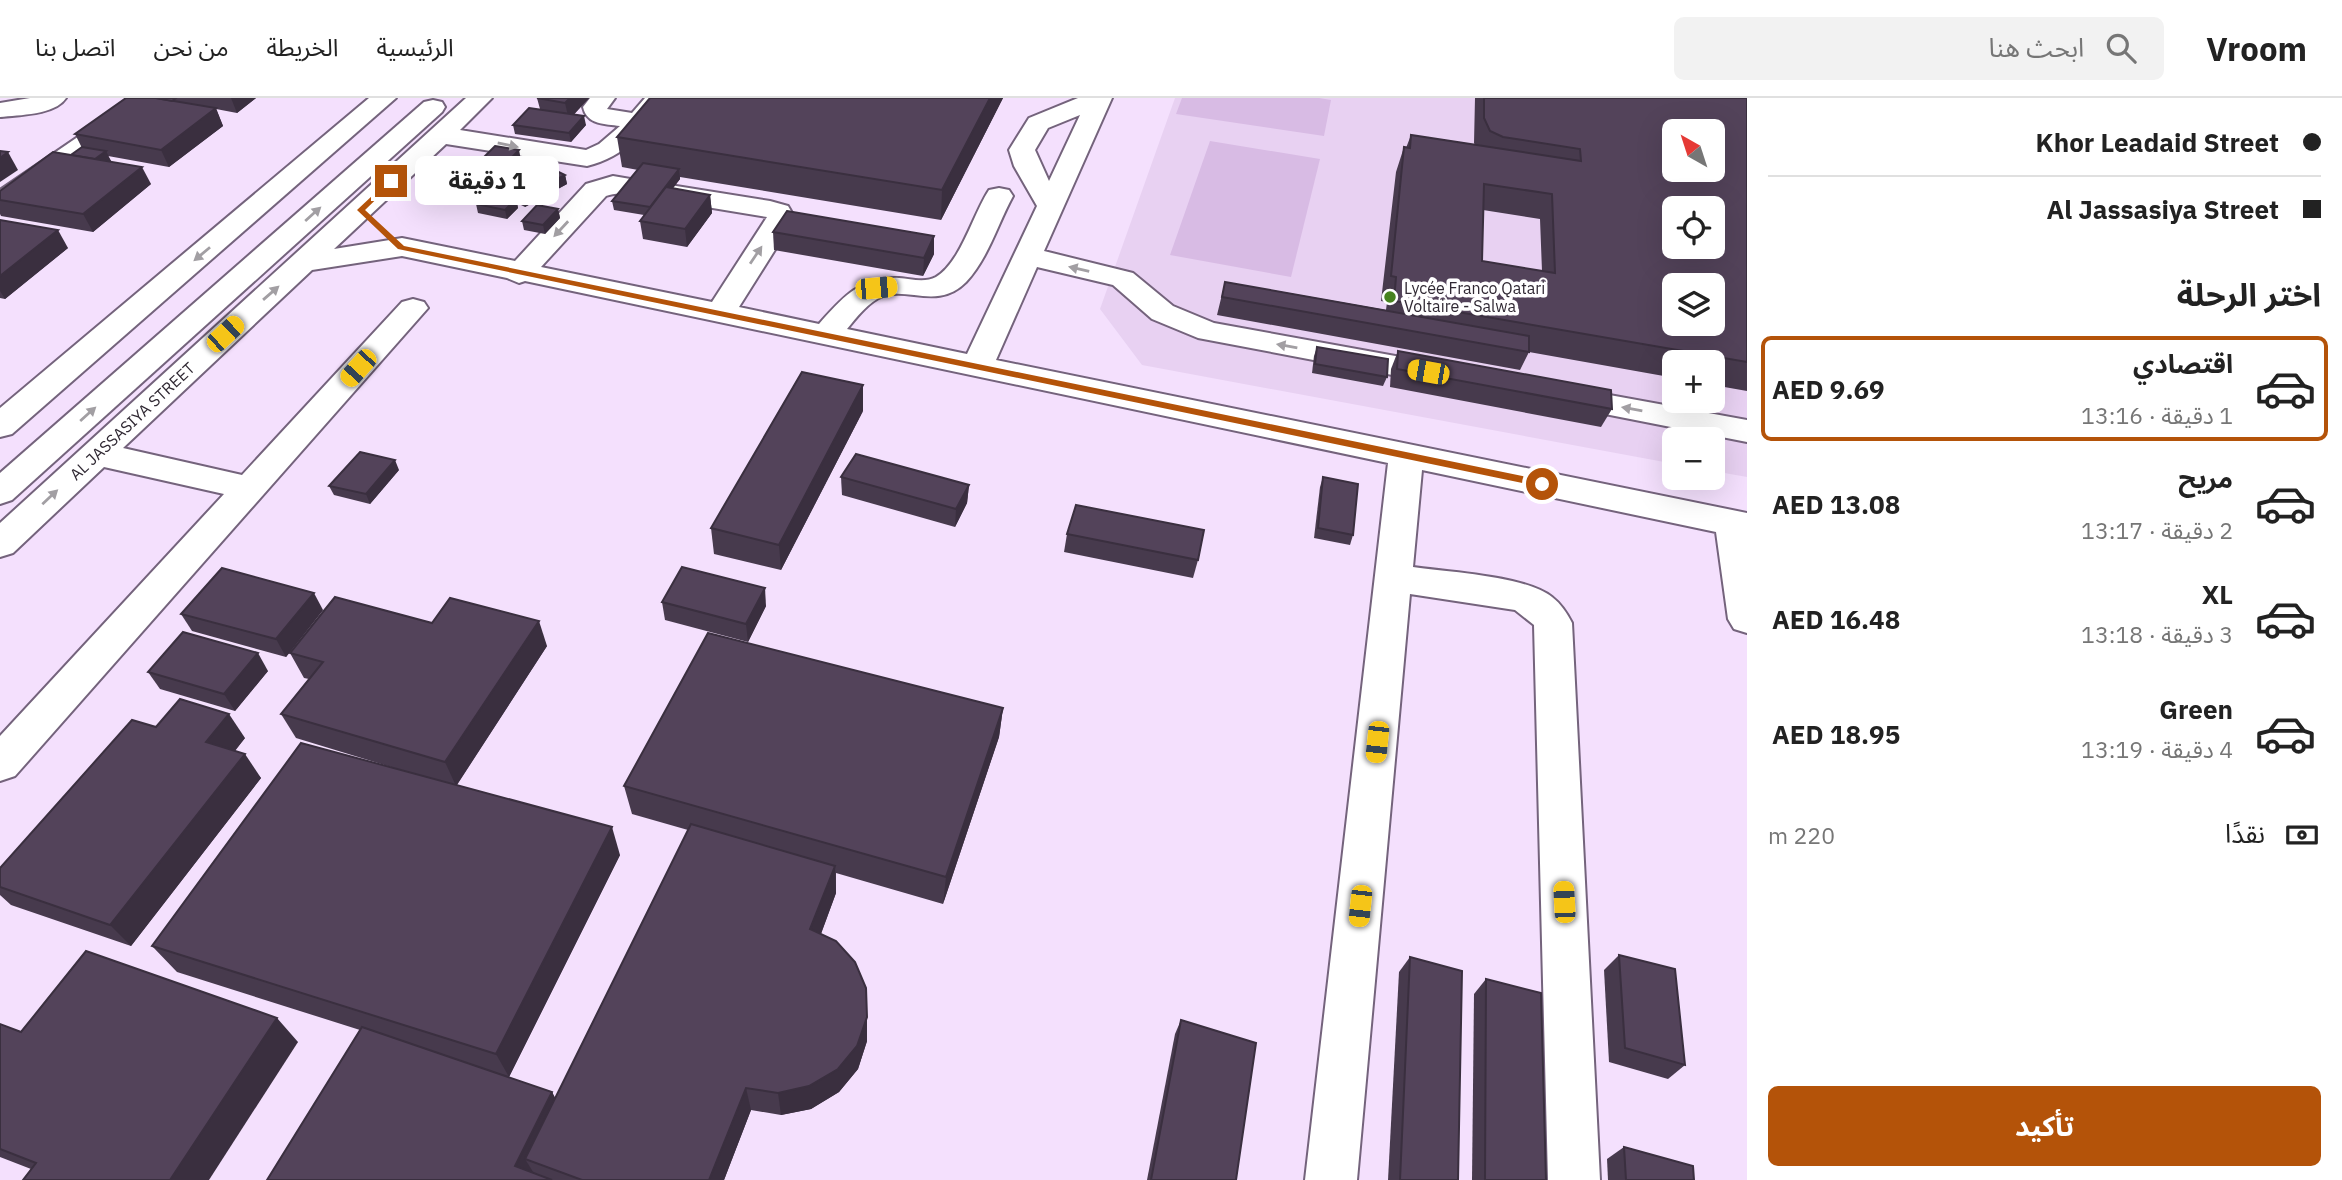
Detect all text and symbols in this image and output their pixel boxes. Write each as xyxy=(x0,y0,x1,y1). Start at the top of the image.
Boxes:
search box xyxy=(1674,17,2164,80)
text: Vroom xyxy=(2206,27,2307,70)
icon: search xyxy=(2102,29,2140,67)
text: ابحث هنا xyxy=(1989,30,2084,64)
text: اتصل بنا xyxy=(35,31,116,63)
text: من نحن xyxy=(154,31,229,63)
text: الخريطة xyxy=(267,31,339,63)
text: الرئيسية xyxy=(377,31,454,63)
north arrow xyxy=(1662,119,1726,182)
map controls xyxy=(1662,119,1725,490)
text: Khor Leadaid Street xyxy=(2036,125,2279,159)
one-way arrow xyxy=(497,140,519,151)
callout: 1 دقيقة xyxy=(416,156,559,206)
route end xyxy=(375,165,407,197)
text: 1 دقيقة xyxy=(448,165,526,195)
text: Al Jassasiya Street xyxy=(2046,192,2279,226)
button: locate xyxy=(1662,196,1725,259)
one-way arrow xyxy=(304,207,321,222)
one-way arrow xyxy=(554,220,570,237)
one-way arrow xyxy=(193,246,210,261)
one-way arrow xyxy=(749,246,763,264)
one-way arrow xyxy=(1068,263,1090,274)
button: layers xyxy=(1662,273,1725,336)
text: اختر الرحلة xyxy=(2177,273,2321,315)
car xyxy=(855,276,898,300)
place label: Lycée Franco Qatari Voltaire - Salwa xyxy=(1404,278,1545,316)
one-way arrow xyxy=(262,285,280,301)
marker: Lycée Franco Qatari Voltaire - Salwa xyxy=(1382,289,1398,305)
car xyxy=(203,312,248,356)
one-way arrow xyxy=(1276,341,1298,352)
car xyxy=(337,345,380,391)
text: اقتصادي xyxy=(2133,346,2233,380)
button: + xyxy=(1662,350,1725,413)
icon: car xyxy=(2254,357,2317,420)
street label: AL JASSASIYA STREET xyxy=(65,358,199,484)
car xyxy=(1406,358,1451,386)
text: AED 9.69 xyxy=(1772,372,1885,406)
text: 1 دقيقة · 13:16 xyxy=(2081,400,2233,430)
one-way arrow xyxy=(1621,404,1643,415)
one-way arrow xyxy=(79,407,96,422)
button: − xyxy=(1662,427,1725,490)
text: مريح xyxy=(2178,461,2233,495)
route start xyxy=(1526,468,1558,500)
icon: car xyxy=(2254,472,2317,535)
text: AED 13.08 xyxy=(1772,487,1900,521)
one-way arrow xyxy=(41,490,58,506)
text: 2 دقيقة · 13:17 xyxy=(2081,515,2233,545)
text: XL xyxy=(2202,577,2233,611)
icon: car xyxy=(2254,587,2317,650)
text: AED 16.48 xyxy=(1772,602,1900,636)
text: 3 دقيقة · 13:18 xyxy=(2081,619,2233,649)
text: Green xyxy=(2159,692,2233,726)
icon: car xyxy=(2254,702,2317,765)
text: AED 18.95 xyxy=(1772,717,1900,751)
car xyxy=(1365,720,1390,764)
text: 4 دقيقة · 13:19 xyxy=(2081,734,2233,764)
text: نقدًا xyxy=(2225,816,2265,850)
icon: cash xyxy=(2283,816,2321,854)
text: 220 m xyxy=(1768,820,1835,850)
car xyxy=(1553,880,1576,924)
car xyxy=(1348,884,1373,928)
button: تأكيد xyxy=(1768,1086,2321,1166)

